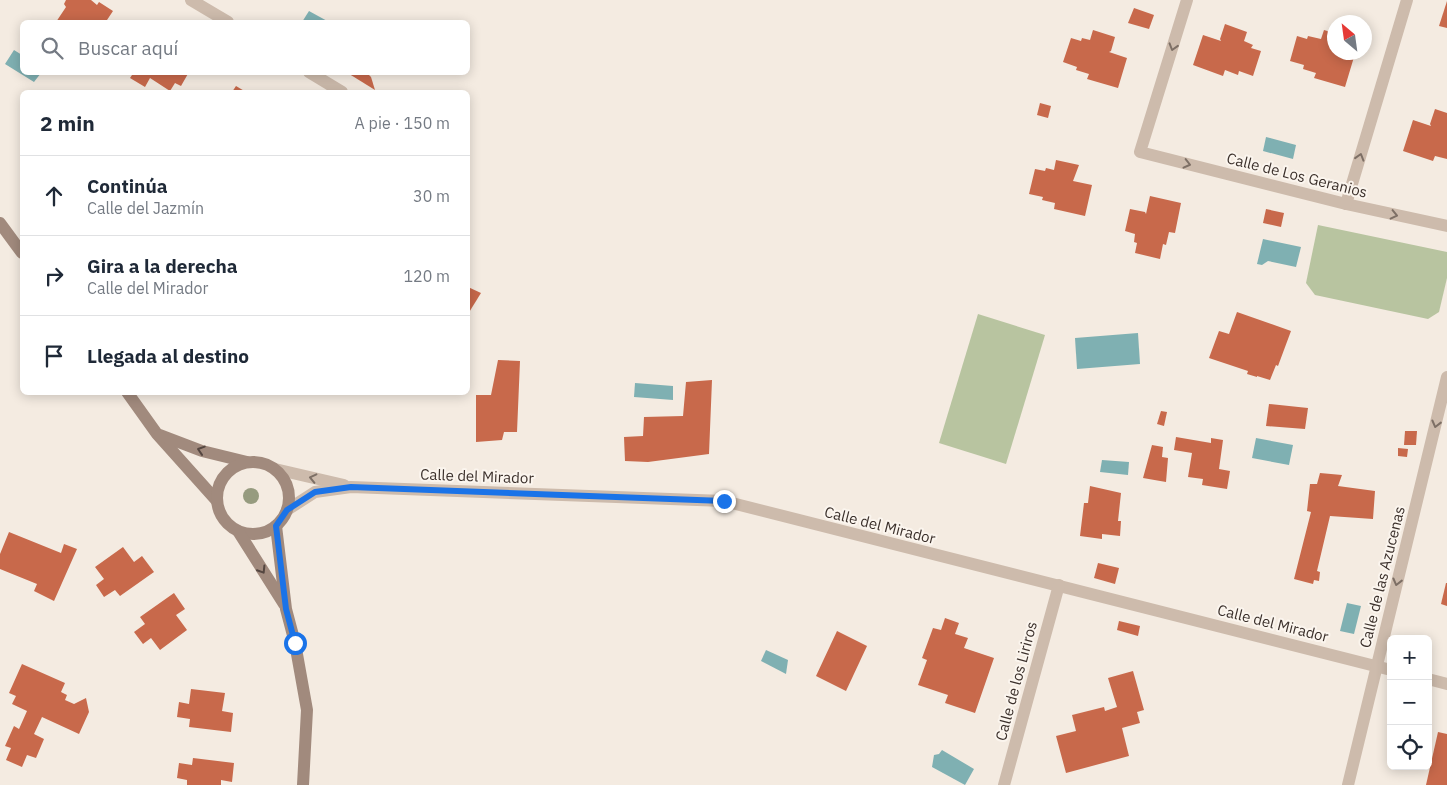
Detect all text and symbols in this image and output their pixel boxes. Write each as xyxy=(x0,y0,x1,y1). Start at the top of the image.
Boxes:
north arrow xyxy=(1327,15,1372,60)
search box xyxy=(20,20,470,75)
icon: search xyxy=(38,34,66,62)
text: Buscar aquí xyxy=(78,36,178,60)
one-way arrow xyxy=(1168,42,1178,50)
text: 2 min xyxy=(40,109,95,137)
text: A pie · 150 m xyxy=(355,113,450,133)
street label: Calle de Los Geranios xyxy=(1225,148,1369,202)
one-way arrow xyxy=(1355,154,1365,162)
one-way arrow xyxy=(1183,158,1192,169)
text: Continúa xyxy=(87,174,168,198)
icon: ahead xyxy=(40,182,68,210)
text: 30 m xyxy=(413,186,450,206)
text: Calle del Jazmín xyxy=(87,198,204,218)
one-way arrow xyxy=(1389,209,1398,219)
text: Gira a la derecha xyxy=(87,254,238,278)
icon: right xyxy=(40,262,68,290)
text: 120 m xyxy=(403,266,450,286)
text: Calle del Mirador xyxy=(87,278,208,298)
icon: arrive xyxy=(40,342,68,370)
text: Llegada al destino xyxy=(87,344,249,368)
one-way arrow xyxy=(1431,420,1441,428)
one-way arrow xyxy=(198,446,206,456)
street label: Calle del Mirador xyxy=(420,465,535,487)
one-way arrow xyxy=(309,473,318,484)
route end xyxy=(713,490,736,513)
street label: Calle del Mirador xyxy=(823,502,938,548)
street label: Calle de las Azucenas xyxy=(1355,504,1409,650)
one-way arrow xyxy=(256,564,265,573)
one-way arrow xyxy=(1392,578,1403,587)
street label: Calle del Mirador xyxy=(1216,600,1331,646)
street label: Calle de los Liriros xyxy=(991,619,1041,743)
route start xyxy=(284,632,307,655)
map controls xyxy=(1387,635,1432,770)
button: + xyxy=(1387,635,1432,680)
button: − xyxy=(1387,680,1432,725)
button: locate xyxy=(1387,725,1432,770)

